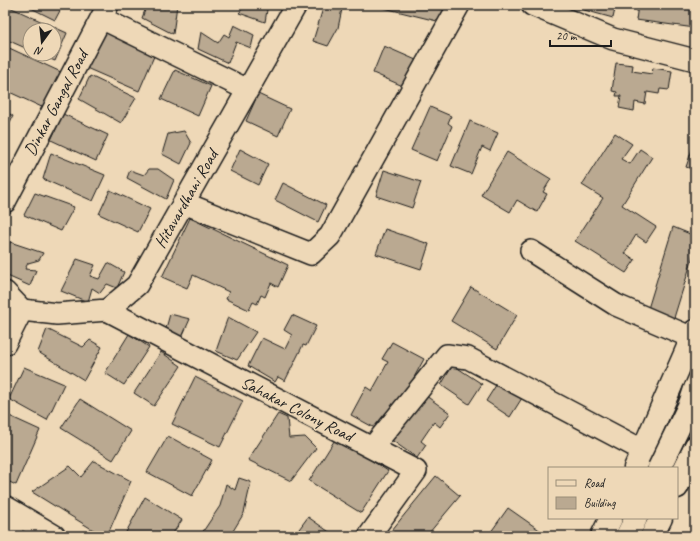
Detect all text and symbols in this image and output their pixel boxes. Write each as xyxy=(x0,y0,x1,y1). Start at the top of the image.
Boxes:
north arrow xyxy=(22,22,62,62)
scale bar xyxy=(550,22,611,48)
text: 20 m xyxy=(556,28,578,44)
text: N xyxy=(32,43,45,59)
street label: Dinkar Gangal Road xyxy=(19,45,94,159)
street label: Hitavardhani Road xyxy=(149,144,224,252)
street label: Sahakar Colony Road xyxy=(237,372,359,447)
legend xyxy=(548,467,678,519)
text: Road xyxy=(584,475,606,491)
text: Building xyxy=(584,495,616,511)

